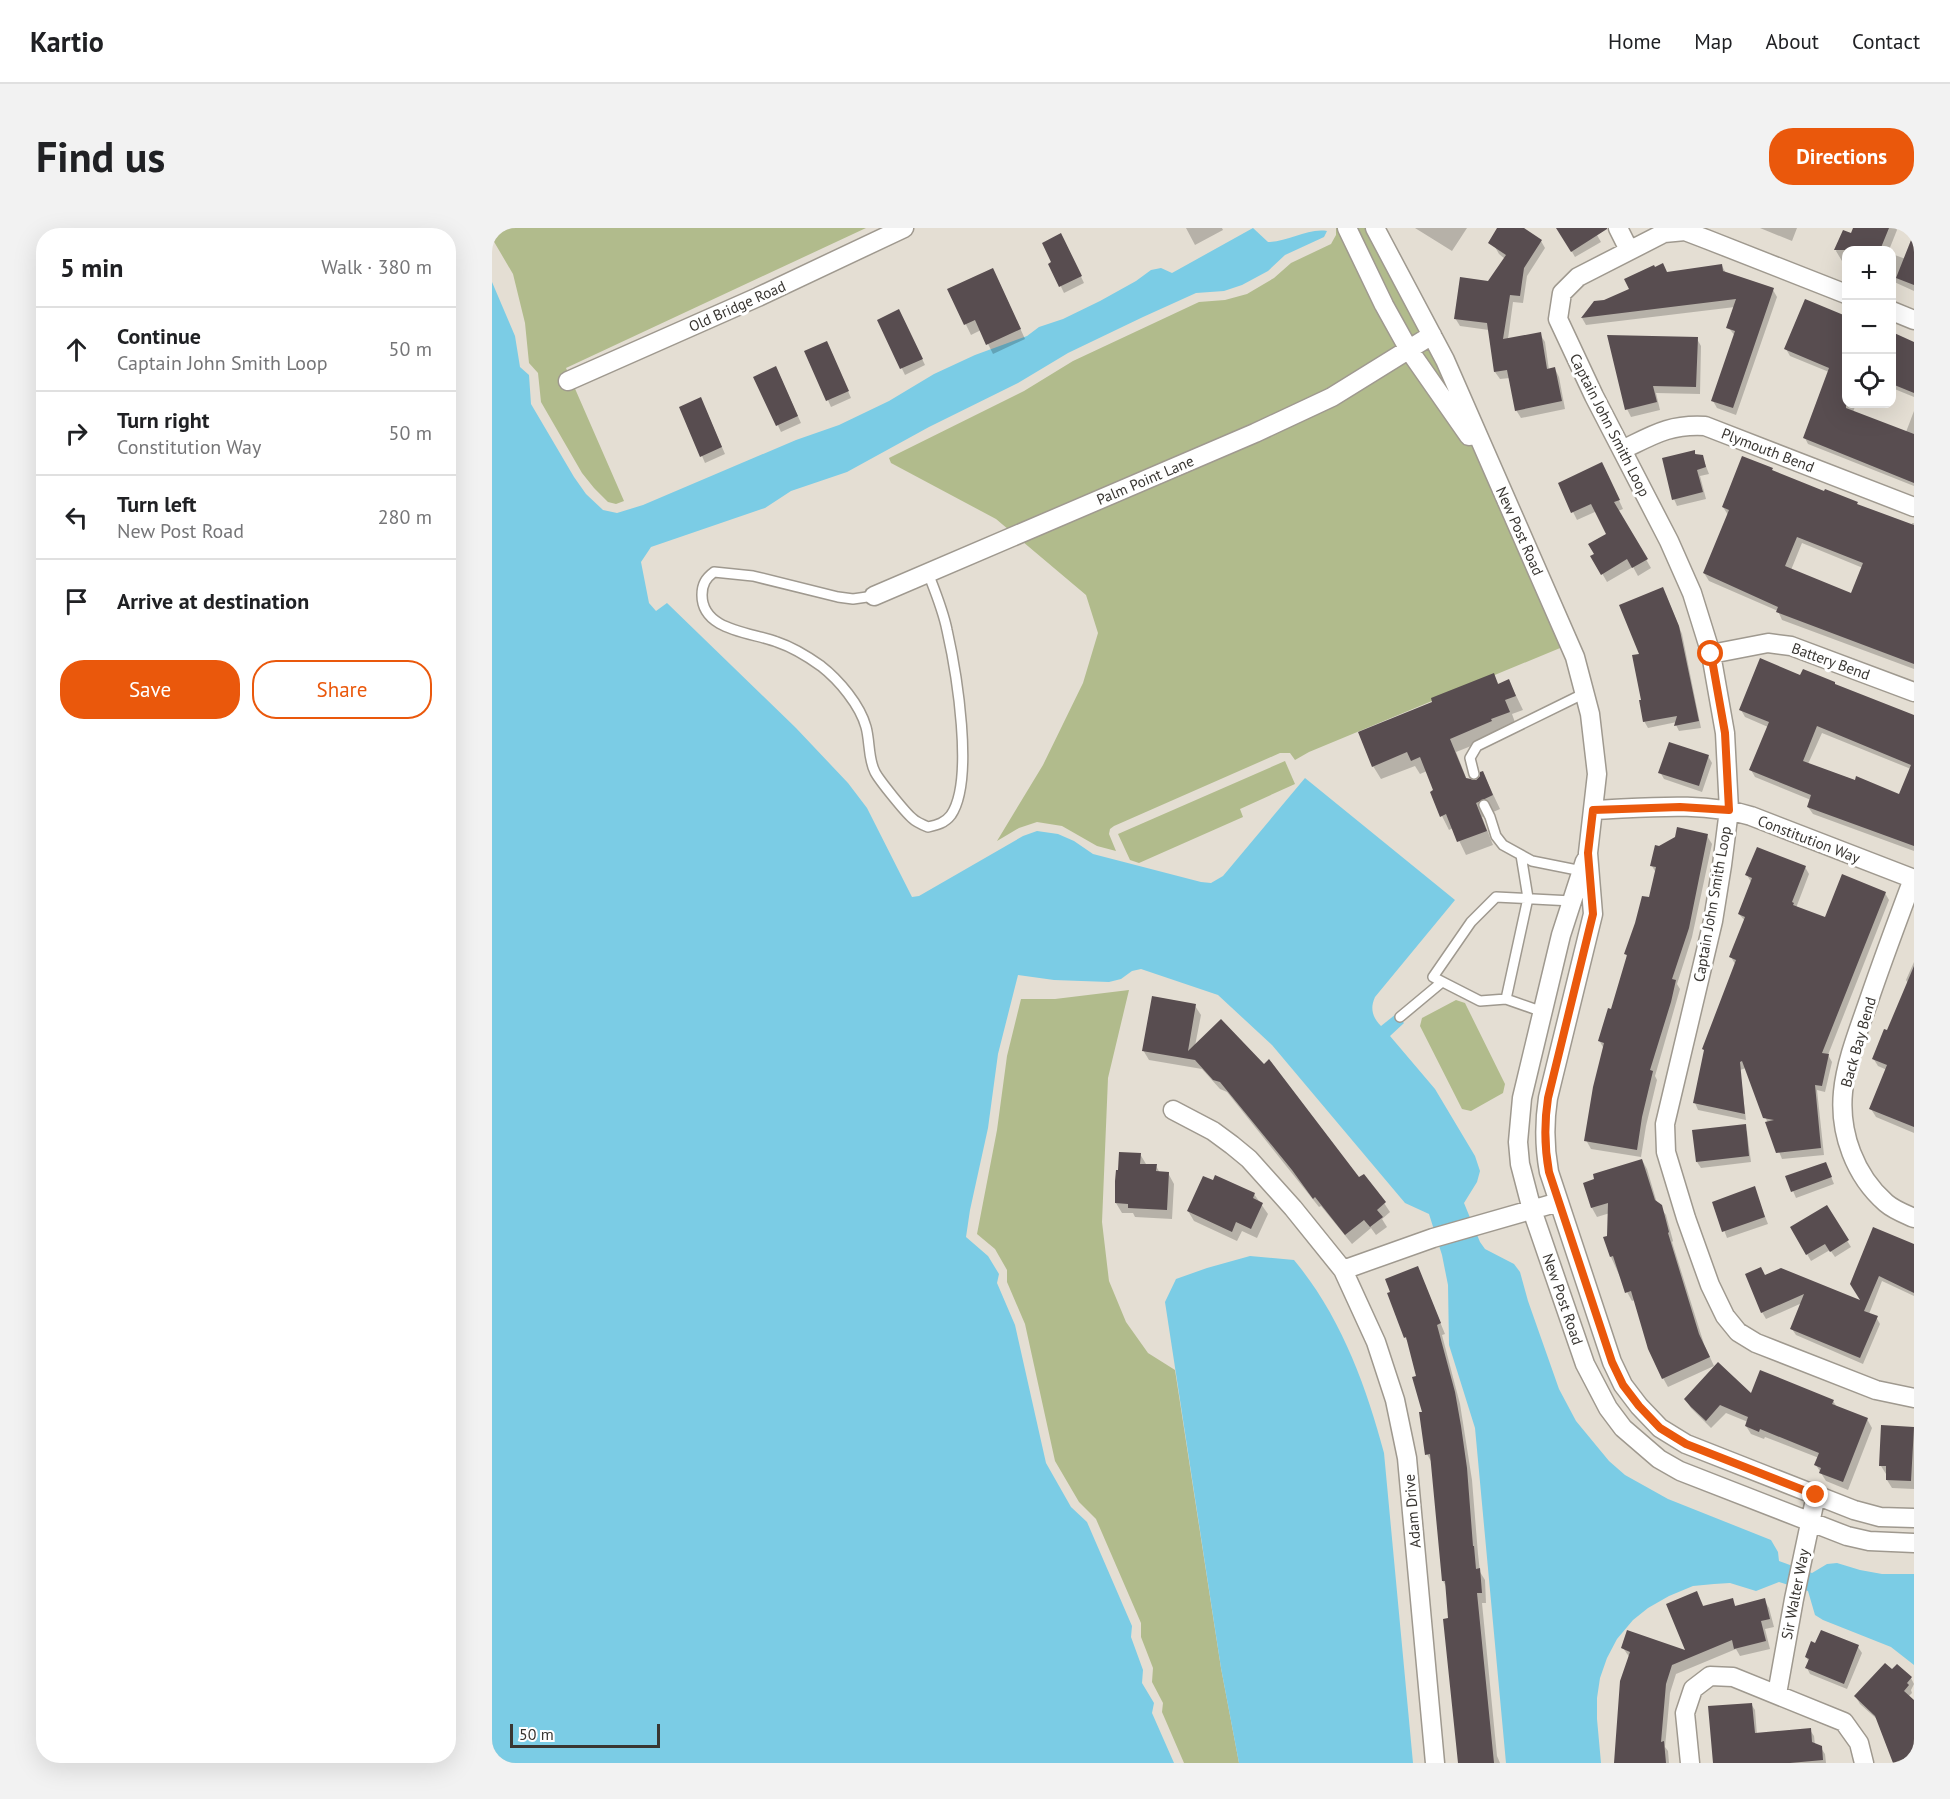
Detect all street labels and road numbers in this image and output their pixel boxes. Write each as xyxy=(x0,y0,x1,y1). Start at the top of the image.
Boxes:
street label: Old Bridge Road xyxy=(686,276,788,336)
street label: Captain John Smith Loop xyxy=(1566,350,1654,500)
street label: Plymouth Bend xyxy=(1719,424,1817,476)
street label: Palm Point Lane xyxy=(1094,451,1196,509)
street label: New Post Road xyxy=(1492,484,1548,578)
street label: Battery Bend xyxy=(1789,638,1873,684)
street label: Constitution Way xyxy=(1755,811,1863,867)
street label: Captain John Smith Loop xyxy=(1689,825,1735,983)
street label: Back Bay Bend xyxy=(1836,995,1880,1089)
street label: New Post Road xyxy=(1539,1251,1587,1347)
street label: Adam Drive xyxy=(1399,1473,1425,1549)
street label: Sir Walter Way xyxy=(1777,1547,1813,1641)

